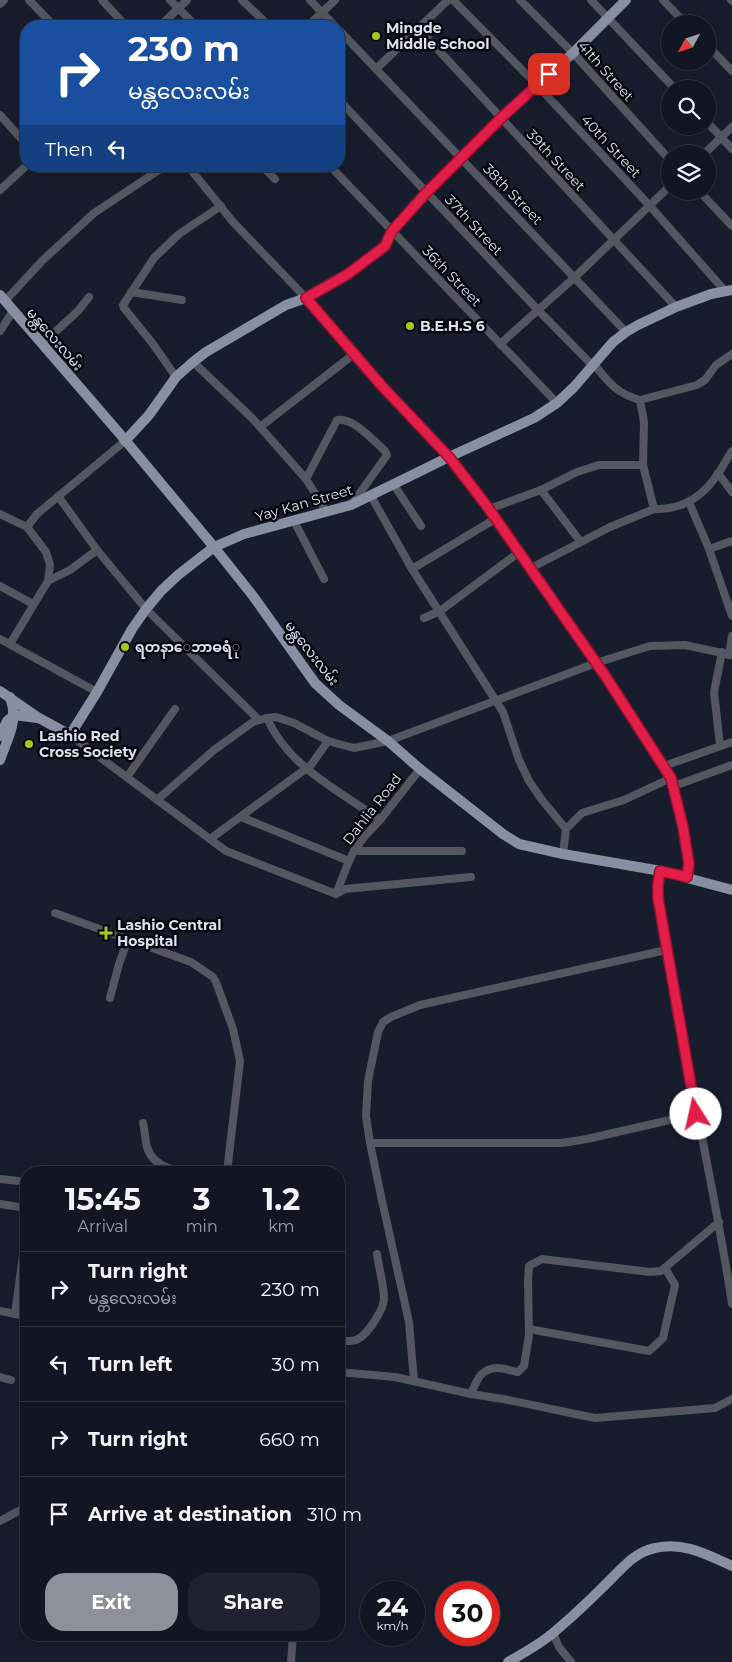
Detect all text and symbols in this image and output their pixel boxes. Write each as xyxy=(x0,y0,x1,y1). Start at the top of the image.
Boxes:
north arrow xyxy=(661,15,716,70)
map controls xyxy=(661,15,716,200)
place label: Mingde Middle School xyxy=(386,19,489,53)
text: 230 m xyxy=(128,27,240,70)
marker: Mingde Middle School xyxy=(370,30,382,42)
street label: 41th Street xyxy=(574,37,638,105)
icon: right xyxy=(45,40,110,105)
pin xyxy=(528,53,570,95)
icon: arrive xyxy=(535,60,563,88)
text: မန္တလေးလမ်း xyxy=(128,78,250,105)
button: search xyxy=(661,80,716,135)
street label: 40th Street xyxy=(577,111,645,182)
street label: 39th Street xyxy=(523,125,589,195)
icon: left xyxy=(103,135,131,163)
text: Then xyxy=(45,138,93,161)
button: layers xyxy=(661,145,716,200)
street label: 38th Street xyxy=(479,160,547,229)
street label: 37th Street xyxy=(441,191,507,259)
street label: 36th Street xyxy=(419,242,486,310)
street label: မန္တလေးလမ်း xyxy=(20,303,88,376)
place label: B.E.H.S 6 xyxy=(420,317,485,335)
marker: B.E.H.S 6 xyxy=(404,320,416,332)
street label: Yay Kan Street xyxy=(253,480,355,526)
street label: မန္တလေးလမ်း xyxy=(279,616,344,691)
place label: ရတနာေဘာဓရံု xyxy=(135,638,240,659)
marker: ရတနာေဘာဓရံု xyxy=(119,641,131,653)
place label: Lashio Red Cross Society xyxy=(39,727,137,761)
marker: Lashio Red Cross Society xyxy=(23,738,35,750)
street label: Dahlia Road xyxy=(339,770,405,848)
place label: Lashio Central Hospital xyxy=(117,916,221,950)
marker: Lashio Central Hospital xyxy=(99,926,113,940)
position arrow xyxy=(669,1087,721,1139)
text: 15:45 xyxy=(65,1181,141,1218)
text: 3 xyxy=(193,1181,211,1218)
text: 1.2 xyxy=(263,1181,300,1218)
text: Arrival xyxy=(78,1217,128,1236)
text: min xyxy=(186,1217,218,1236)
text: km xyxy=(268,1217,295,1236)
text: Turn right xyxy=(88,1260,188,1283)
icon: right xyxy=(45,1275,73,1303)
text: 230 m xyxy=(261,1278,320,1301)
text: မန္တလေးလမ်း xyxy=(88,1289,177,1308)
icon: left xyxy=(45,1350,73,1378)
text: Turn left xyxy=(88,1353,173,1376)
text: 30 m xyxy=(272,1353,320,1376)
icon: right xyxy=(45,1425,73,1453)
text: Turn right xyxy=(88,1428,188,1451)
text: 660 m xyxy=(259,1428,320,1451)
icon: arrive xyxy=(45,1500,73,1528)
text: Arrive at destination xyxy=(88,1503,292,1526)
text: 310 m xyxy=(307,1503,362,1526)
button: Exit xyxy=(45,1573,178,1631)
button: Share xyxy=(188,1573,320,1631)
speed limit sign: 30 xyxy=(435,1581,500,1646)
text: 24 xyxy=(377,1592,408,1622)
text: km/h xyxy=(376,1618,409,1633)

